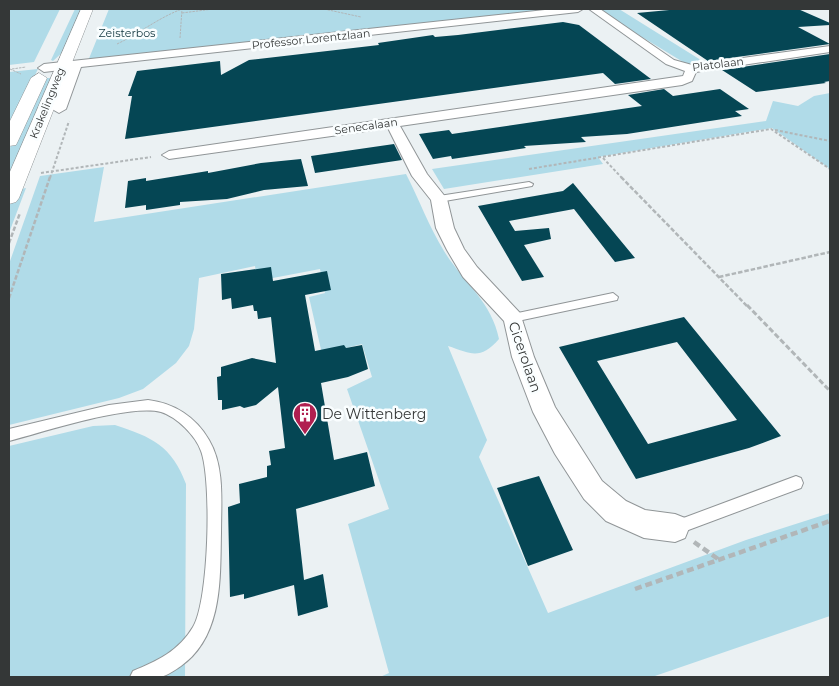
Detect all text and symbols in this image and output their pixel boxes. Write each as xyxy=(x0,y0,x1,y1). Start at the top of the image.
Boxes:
park label: Zeisterbos xyxy=(99,26,156,40)
street label: Professor Lorentzlaan xyxy=(251,26,371,52)
street label: Platolaan xyxy=(691,54,745,74)
street label: Krakelingweg xyxy=(26,65,68,141)
street label: Senecalaan xyxy=(334,115,398,137)
street label: Cicerolaan xyxy=(504,319,546,395)
building icon: De Wittenberg xyxy=(292,401,318,435)
place label: De Wittenberg xyxy=(322,405,426,423)

